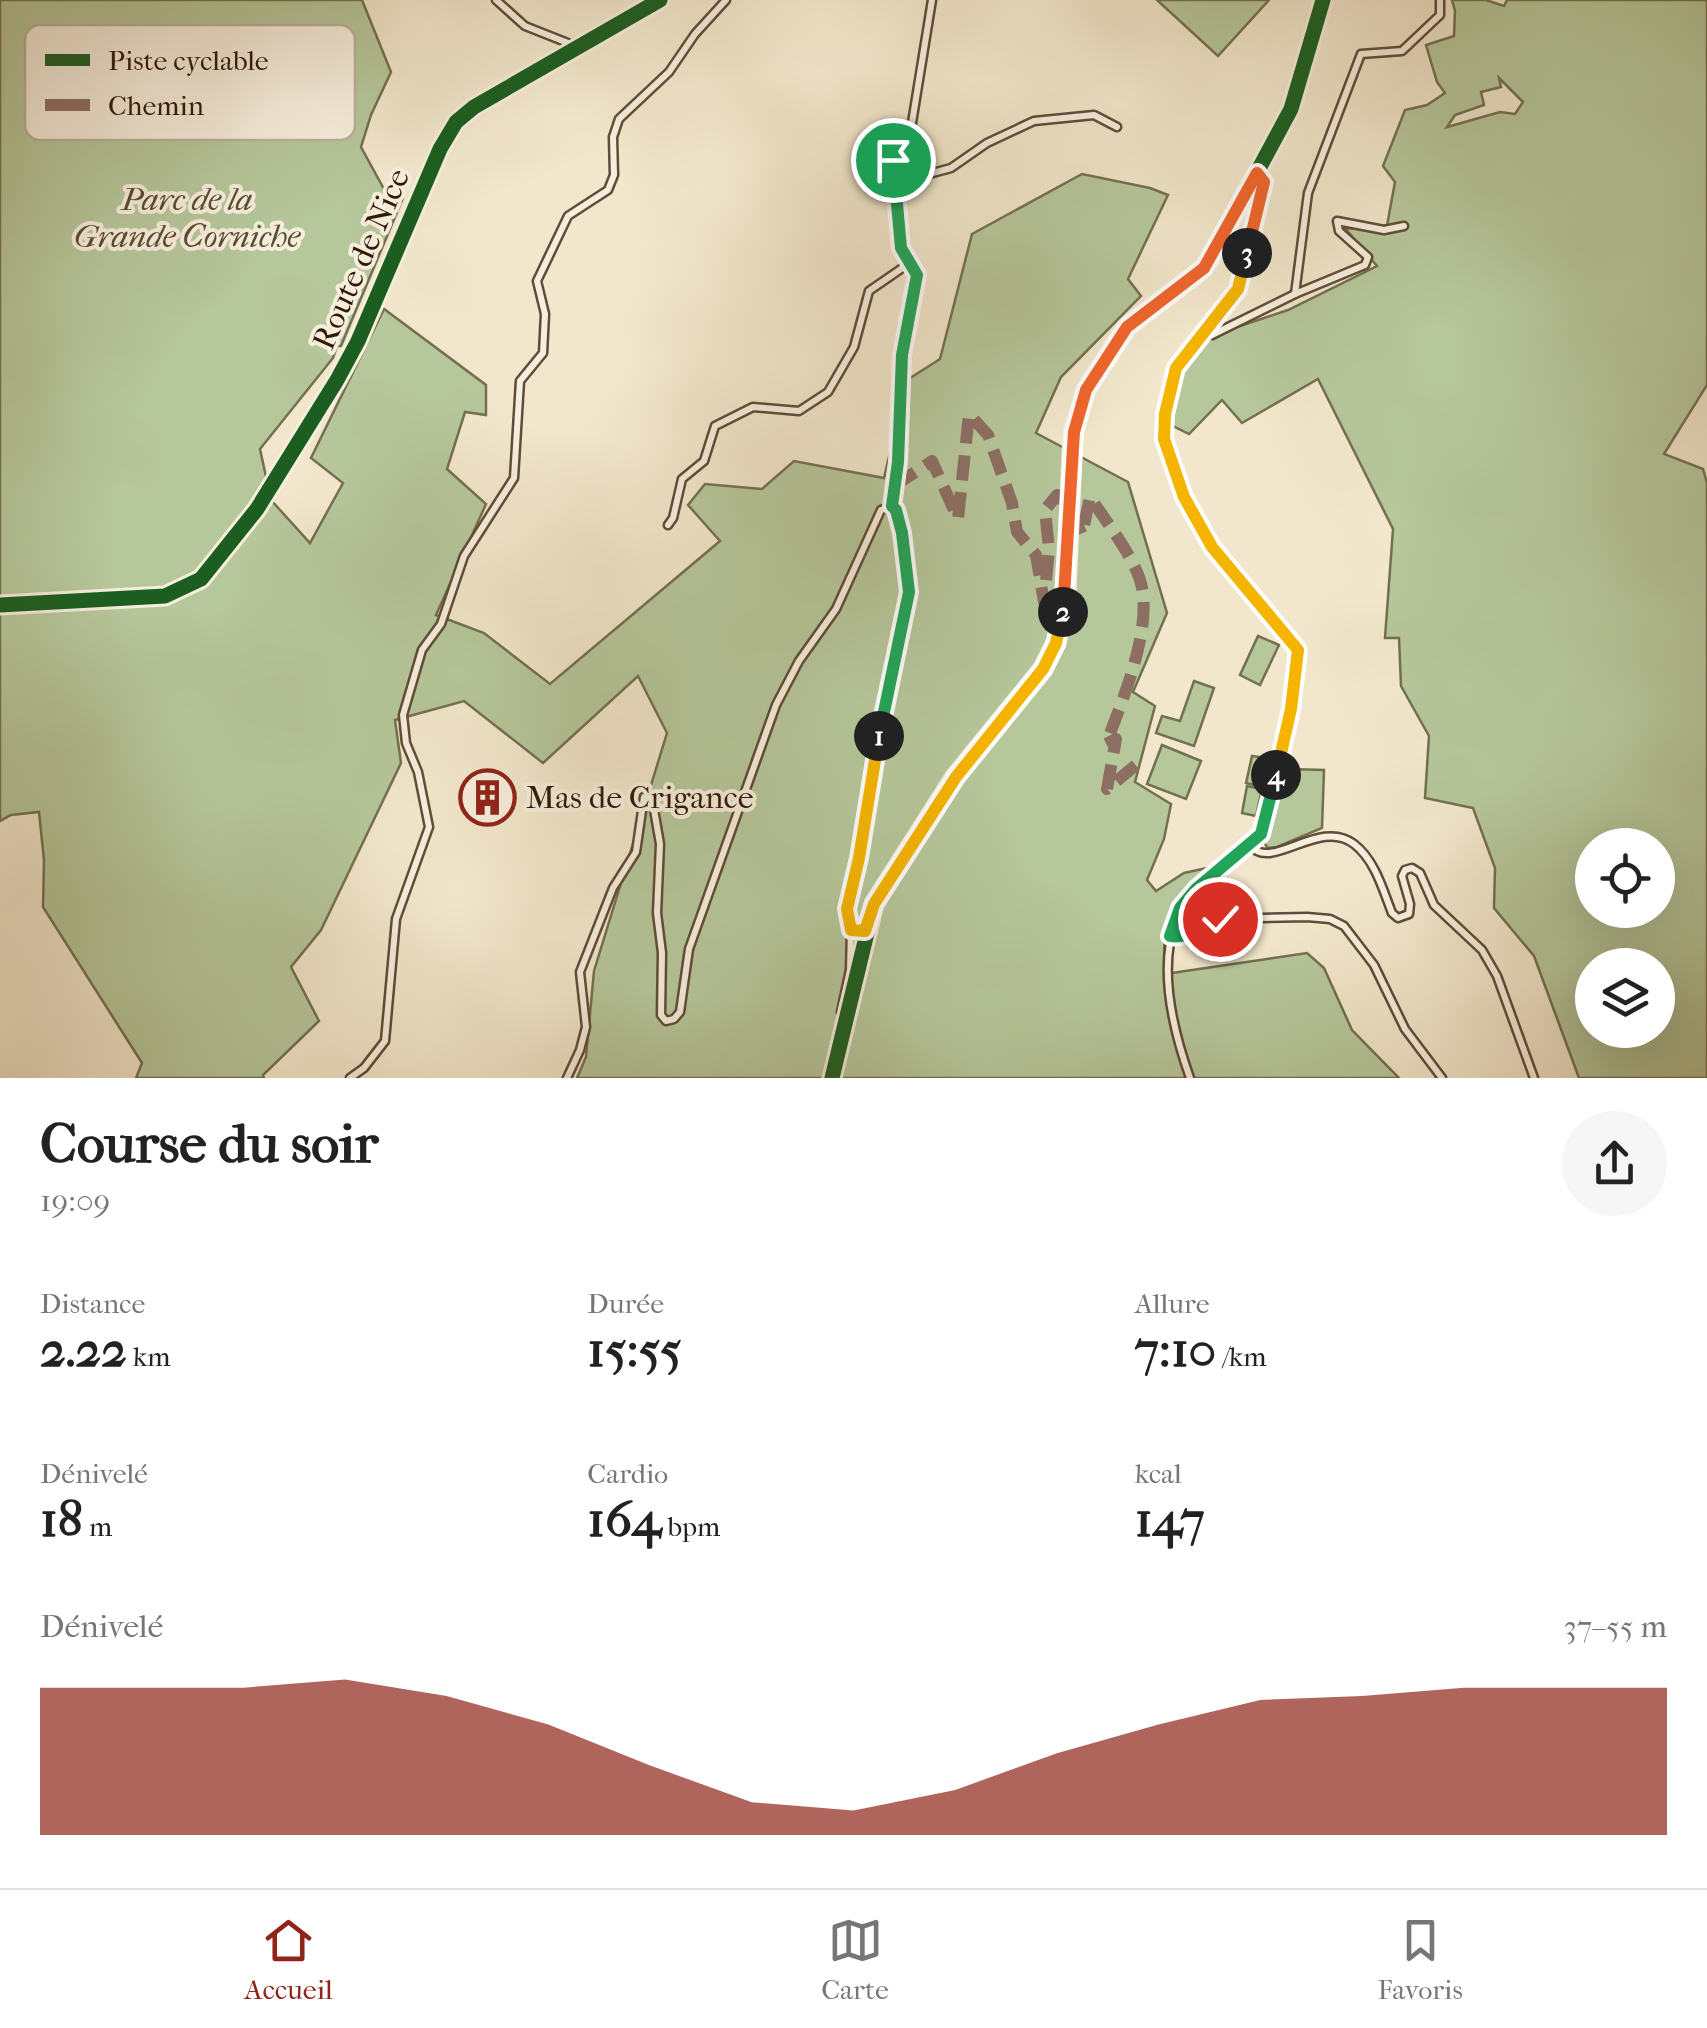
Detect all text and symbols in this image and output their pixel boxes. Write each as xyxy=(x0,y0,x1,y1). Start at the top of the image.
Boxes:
legend xyxy=(25,25,355,140)
text: Piste cyclable xyxy=(108,44,269,77)
text: Chemin xyxy=(108,89,204,122)
pin xyxy=(851,118,936,203)
icon: arrive xyxy=(866,133,921,188)
street label: Route de Nice xyxy=(305,163,417,355)
park label: Parc de la Grande Corniche xyxy=(74,181,301,255)
pin: 3 xyxy=(1222,228,1272,278)
text: 3 xyxy=(1241,236,1253,269)
pin: 2 xyxy=(1038,587,1088,637)
text: 2 xyxy=(1056,595,1070,628)
pin: 1 xyxy=(854,711,904,761)
text: 1 xyxy=(874,719,884,752)
pin: 4 xyxy=(1251,750,1301,800)
text: 4 xyxy=(1268,758,1284,791)
building icon: Mas de Crigance xyxy=(457,767,517,827)
place label: Mas de Crigance xyxy=(526,779,754,816)
map controls xyxy=(1575,828,1675,1048)
button: locate xyxy=(1575,828,1675,928)
pin xyxy=(1178,877,1263,962)
icon: check xyxy=(1193,892,1248,947)
button: layers xyxy=(1575,948,1675,1048)
button: share xyxy=(1562,1111,1667,1216)
text: Course du soir xyxy=(40,1112,378,1176)
text: 19:09 xyxy=(40,1182,110,1219)
text: Distance xyxy=(40,1287,145,1320)
text: Durée xyxy=(587,1287,664,1320)
text: Allure xyxy=(1135,1287,1210,1320)
text: 2.22 xyxy=(40,1320,127,1379)
text: 15:55 xyxy=(587,1320,682,1379)
text: 7:10 xyxy=(1135,1320,1216,1379)
text: km xyxy=(127,1340,170,1373)
text: /km xyxy=(1216,1340,1267,1373)
text: Dénivelé xyxy=(40,1457,148,1490)
text: Cardio xyxy=(587,1457,668,1490)
text: kcal xyxy=(1135,1457,1182,1490)
text: 18 xyxy=(40,1490,83,1549)
text: 164 xyxy=(587,1490,661,1549)
text: 147 xyxy=(1135,1490,1205,1549)
text: m xyxy=(83,1510,112,1543)
text: bpm xyxy=(661,1510,720,1543)
text: Dénivelé xyxy=(40,1608,163,1645)
text: 37–55 m xyxy=(1564,1608,1667,1645)
tab: Accueil xyxy=(244,1913,333,2006)
tab: Carte xyxy=(821,1913,889,2006)
tab: Favoris xyxy=(1377,1913,1463,2006)

